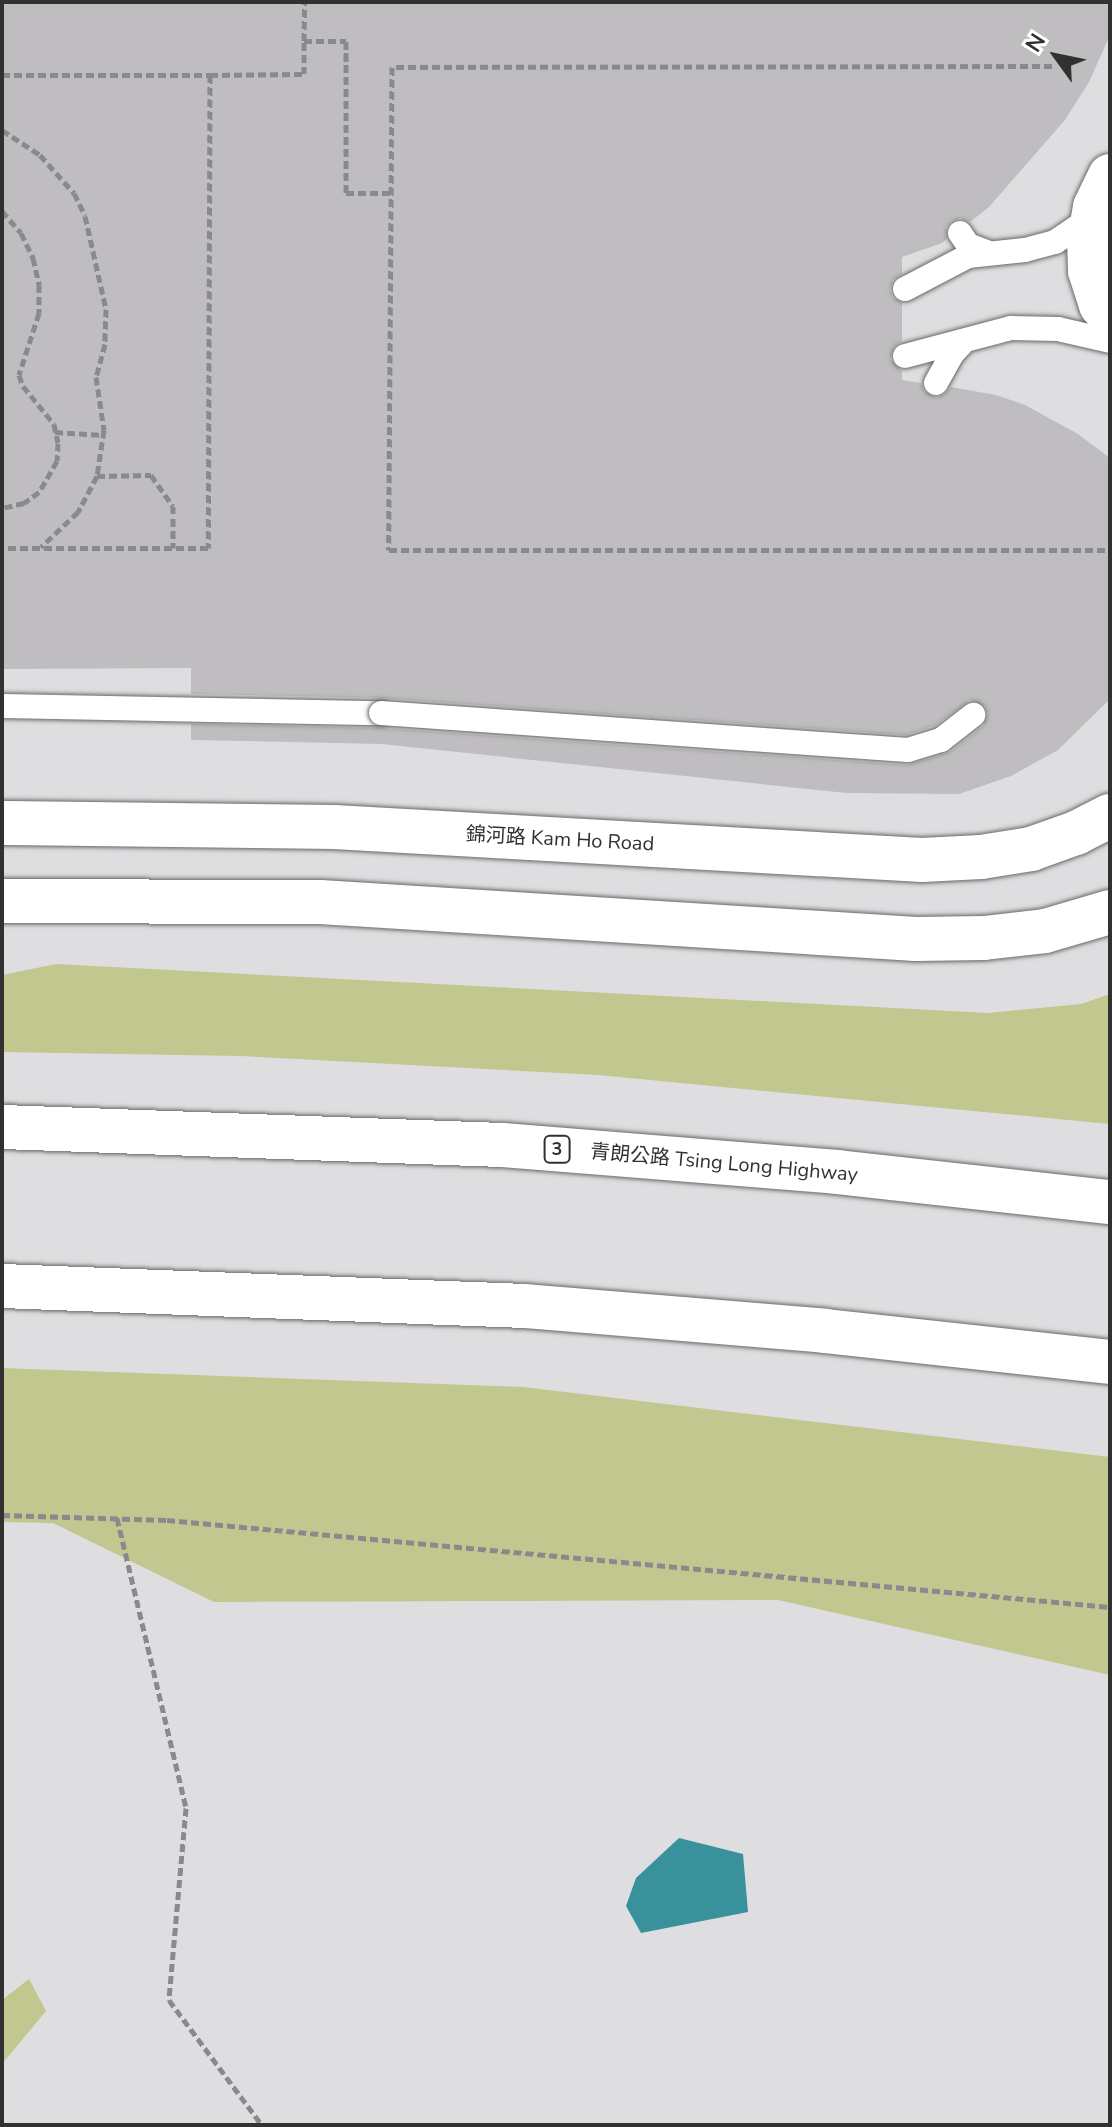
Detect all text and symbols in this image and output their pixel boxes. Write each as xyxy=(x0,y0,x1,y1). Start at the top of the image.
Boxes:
north arrow xyxy=(1016,16,1096,96)
text: N xyxy=(1019,28,1053,58)
street label: 錦河路 Kam Ho Road xyxy=(465,822,655,856)
road number: 3 xyxy=(543,1135,571,1163)
street label: 青朗公路 Tsing Long Highway xyxy=(589,1139,859,1187)

